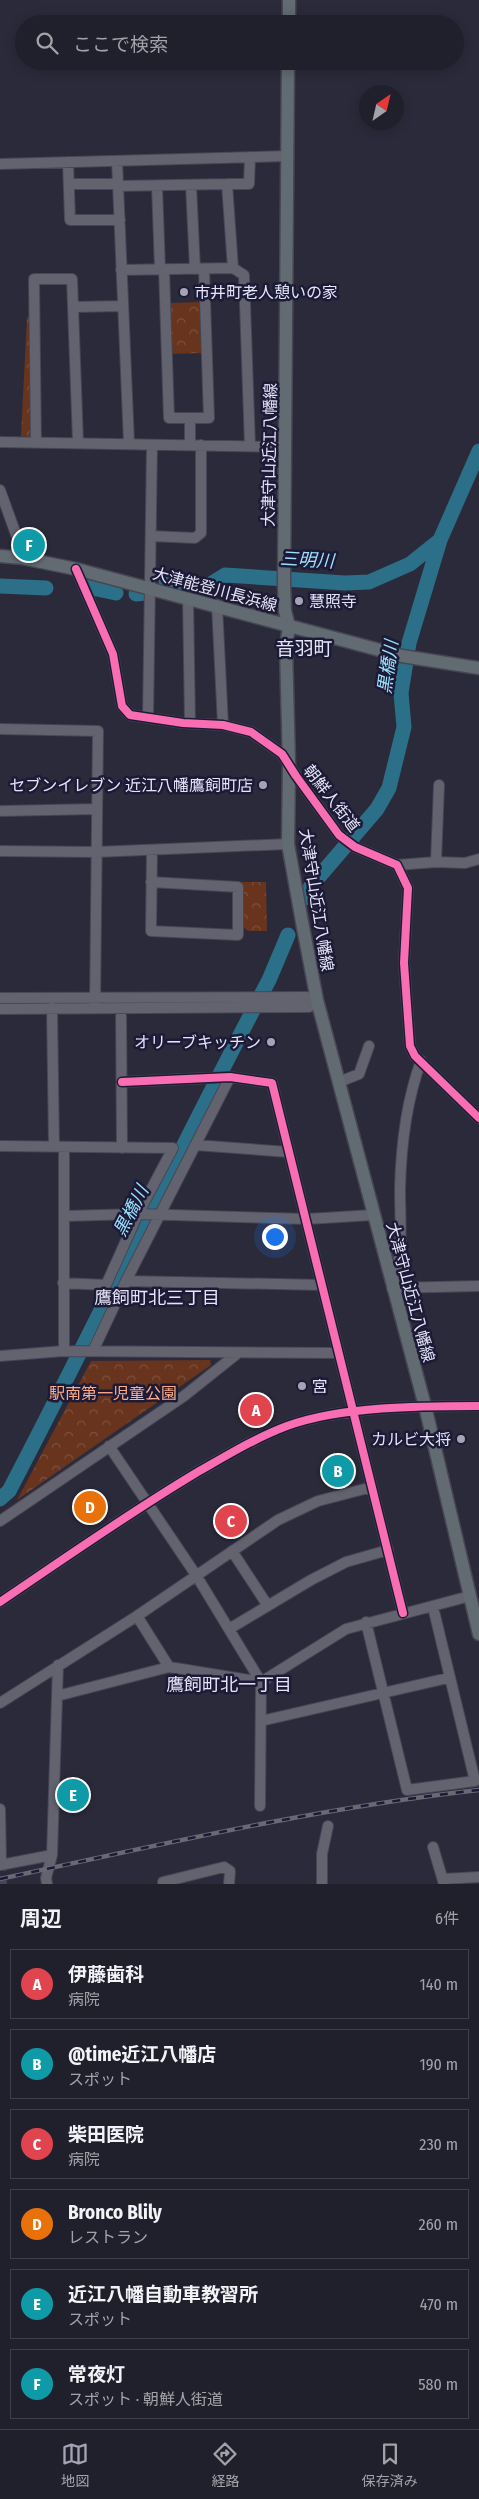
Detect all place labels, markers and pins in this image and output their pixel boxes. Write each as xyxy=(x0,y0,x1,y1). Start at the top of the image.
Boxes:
place label: 市井町老人憩いの家 xyxy=(194,283,338,302)
marker: 市井町老人憩いの家 xyxy=(178,286,190,298)
pin: F xyxy=(13,526,45,564)
place label: 慧照寺 xyxy=(309,592,357,611)
marker: 慧照寺 xyxy=(293,595,305,607)
place label: セブンイレブン 近江八幡鷹飼町店 xyxy=(9,776,253,795)
marker: セブンイレブン 近江八幡鷹飼町店 xyxy=(257,779,269,791)
place label: オリーブキッチン xyxy=(134,1033,261,1052)
marker: オリーブキッチン xyxy=(265,1036,277,1048)
place label: 宮 xyxy=(312,1377,328,1396)
marker: 宮 xyxy=(296,1380,308,1392)
pin: A xyxy=(240,1391,272,1429)
place label: カルビ大将 xyxy=(371,1430,451,1449)
marker: カルビ大将 xyxy=(455,1433,467,1445)
pin: B xyxy=(322,1452,354,1490)
pin: D xyxy=(74,1488,106,1526)
pin: C xyxy=(215,1502,247,1540)
pin: E xyxy=(57,1776,89,1814)

